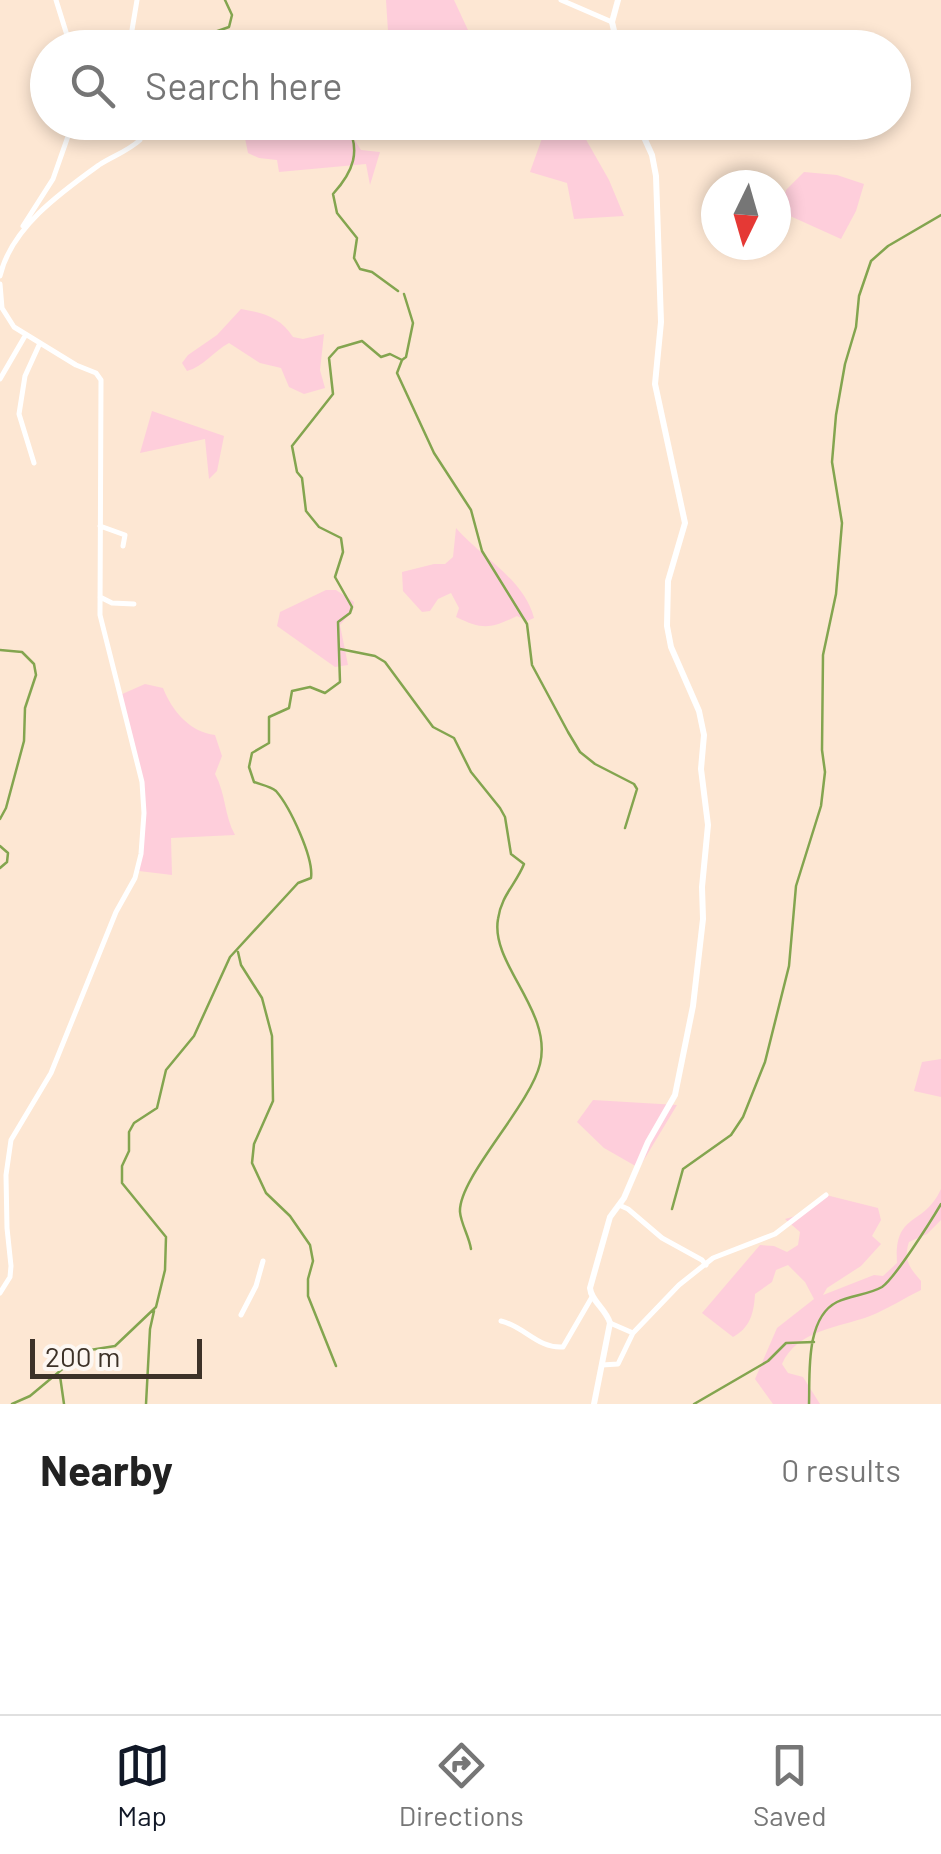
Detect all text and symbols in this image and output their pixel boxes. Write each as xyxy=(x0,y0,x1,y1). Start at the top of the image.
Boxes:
search box xyxy=(30,30,911,140)
icon: search xyxy=(65,58,120,113)
text: Search here xyxy=(145,62,343,108)
north arrow xyxy=(701,170,791,260)
scale bar xyxy=(30,1334,202,1378)
text: 200 m xyxy=(45,1339,120,1373)
text: Nearby xyxy=(40,1444,173,1494)
text: 0 results xyxy=(781,1450,901,1488)
tab: Map xyxy=(115,1738,170,1832)
tab: Directions xyxy=(399,1738,524,1832)
tab: Saved xyxy=(753,1738,826,1832)

